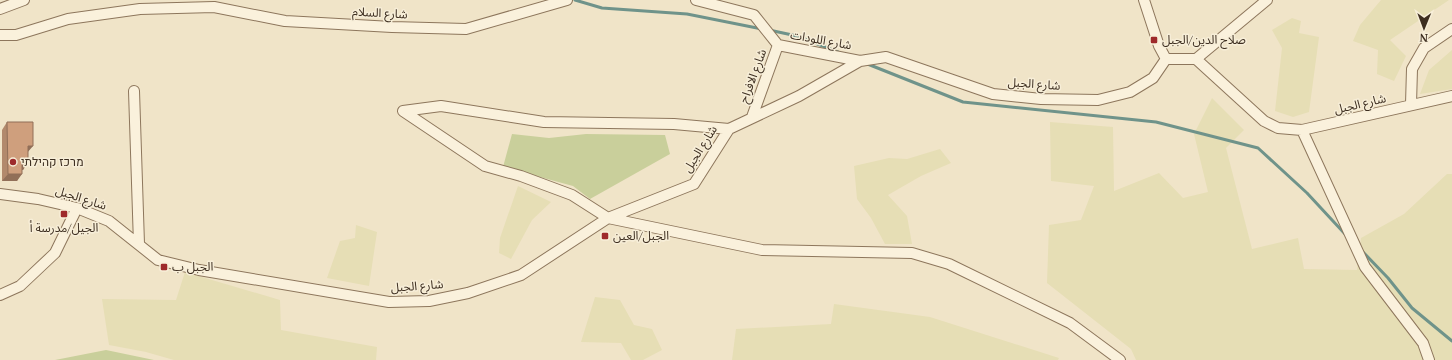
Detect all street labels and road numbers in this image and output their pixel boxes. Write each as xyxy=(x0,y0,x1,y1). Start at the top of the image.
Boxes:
street label: شارع السلام xyxy=(352,4,408,23)
street label: شارع اللودات xyxy=(789,27,853,54)
street label: شارع الافراح xyxy=(736,47,771,106)
street label: شارع الجبل xyxy=(1007,74,1061,95)
street label: شارع الجبل xyxy=(1332,90,1388,119)
street label: شارع الجبل xyxy=(679,122,722,176)
street label: شارع الجبل xyxy=(53,182,109,215)
street label: شارع الجبل xyxy=(390,276,444,297)

